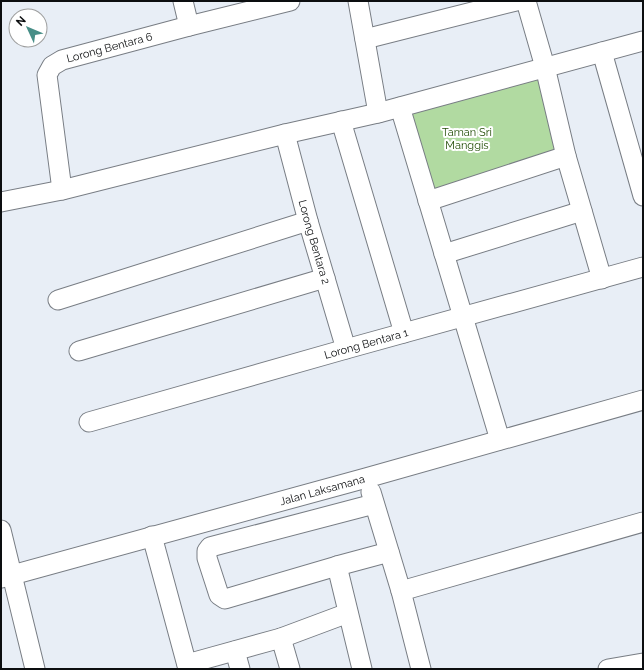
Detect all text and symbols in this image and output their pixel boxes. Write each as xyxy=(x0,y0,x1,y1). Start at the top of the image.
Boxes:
north arrow xyxy=(8,8,48,48)
text: N xyxy=(14,14,29,29)
street label: Lorong Bentara 6 xyxy=(65,30,154,65)
park label: Taman Sri Manggis xyxy=(442,126,492,152)
street label: Lorong Bentara 2 xyxy=(296,198,333,286)
street label: Lorong Bentara 1 xyxy=(323,326,410,361)
street label: Jalan Laksamana xyxy=(278,472,366,508)

